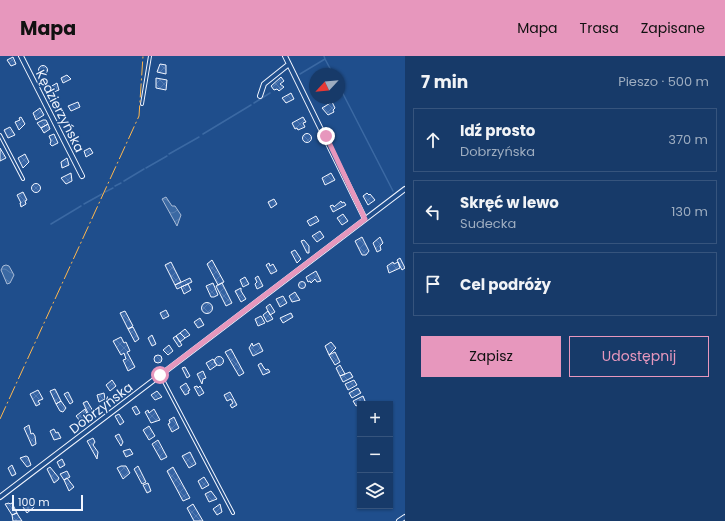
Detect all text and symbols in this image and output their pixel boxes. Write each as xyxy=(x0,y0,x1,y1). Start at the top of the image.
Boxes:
text: Mapa xyxy=(20,15,76,42)
text: Mapa xyxy=(517,18,558,38)
text: Trasa xyxy=(580,18,619,38)
text: Zapisane xyxy=(641,18,705,38)
street label: Kędzierzyńska xyxy=(31,66,89,156)
north arrow xyxy=(309,68,345,104)
text: 7 min xyxy=(421,70,468,94)
text: Pieszo · 500 m xyxy=(618,72,709,91)
text: Idź prosto xyxy=(460,120,535,141)
route end xyxy=(317,127,335,145)
icon: ahead xyxy=(422,129,444,151)
text: 370 m xyxy=(668,130,708,149)
text: Dobrzyńska xyxy=(460,142,535,161)
text: Skręć w lewo xyxy=(460,192,559,213)
icon: left xyxy=(422,201,444,223)
text: 130 m xyxy=(671,202,708,221)
text: Sudecka xyxy=(460,214,516,233)
icon: arrive xyxy=(422,273,444,295)
text: Cel podróży xyxy=(460,274,551,295)
button: Zapisz xyxy=(421,336,561,377)
button: Udostępnij xyxy=(569,336,709,377)
route start xyxy=(151,366,169,384)
street label: Dobrzyńska xyxy=(65,378,137,438)
map controls xyxy=(357,401,393,509)
button: + xyxy=(357,401,393,437)
button: − xyxy=(357,437,393,473)
button: layers xyxy=(357,473,393,509)
scale bar xyxy=(12,493,83,512)
text: 100 m xyxy=(18,494,50,510)

